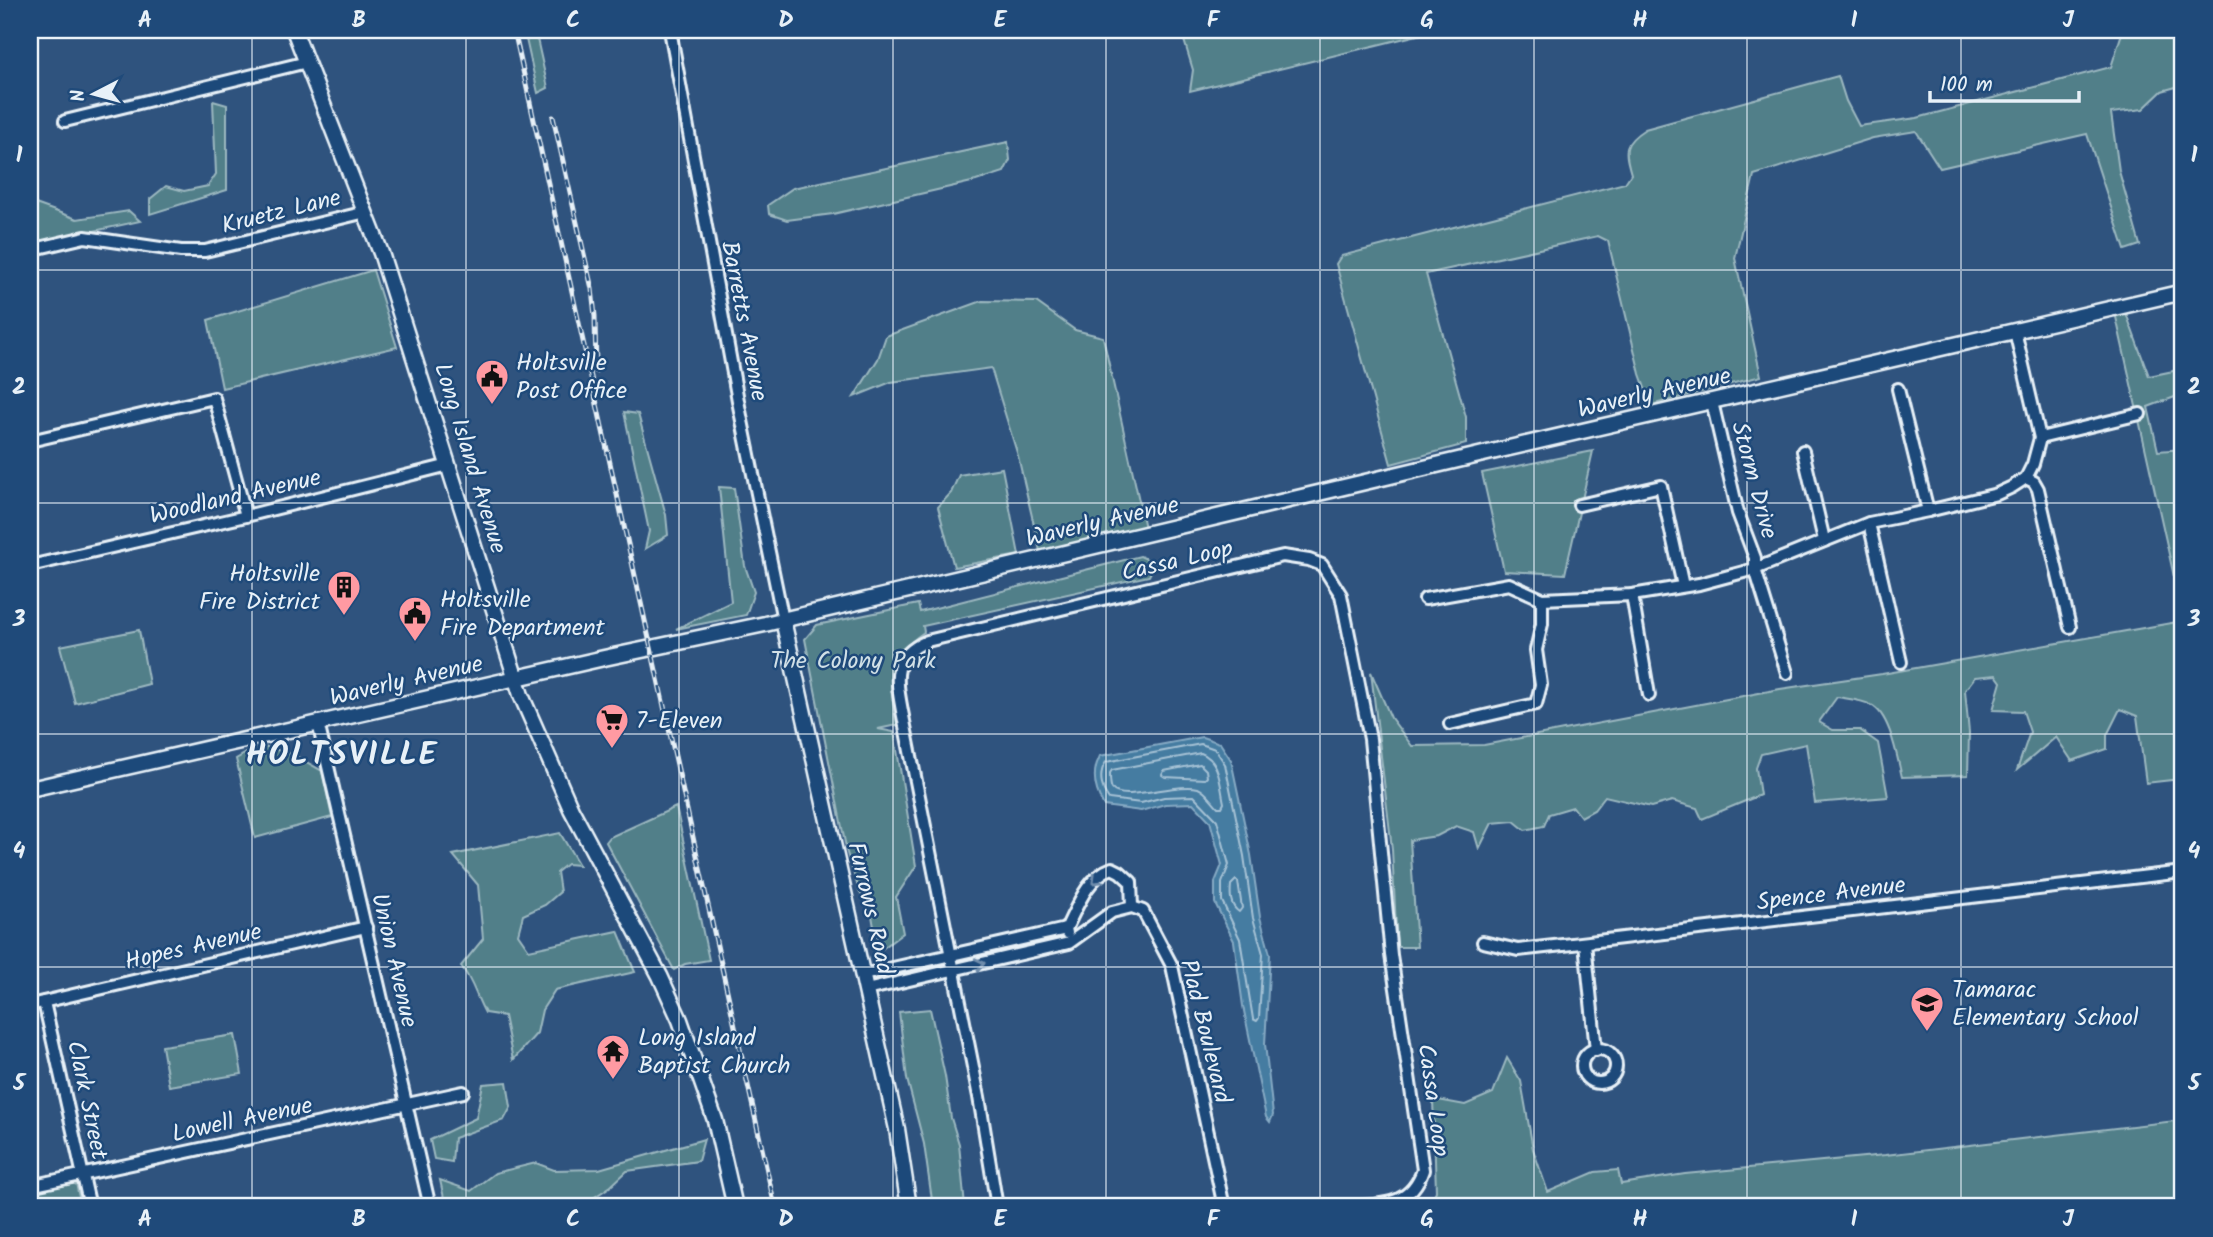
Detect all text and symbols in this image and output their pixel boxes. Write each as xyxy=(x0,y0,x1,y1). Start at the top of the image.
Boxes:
text: A xyxy=(138,3,152,39)
text: B xyxy=(352,3,366,39)
text: C xyxy=(566,3,580,39)
text: D xyxy=(778,3,794,39)
text: E xyxy=(994,3,1008,39)
text: F xyxy=(1207,3,1221,39)
text: G xyxy=(1420,3,1434,39)
text: H xyxy=(1633,3,1648,39)
text: I xyxy=(1850,3,1858,39)
text: J xyxy=(2062,3,2074,39)
north arrow xyxy=(60,60,130,130)
scale bar xyxy=(1930,60,2078,104)
text: 100 m xyxy=(1940,69,1993,102)
text: N xyxy=(64,88,95,103)
text: 1 xyxy=(16,138,23,174)
text: 1 xyxy=(2191,138,2198,174)
street label: Kruetz Lane xyxy=(218,179,345,246)
street label: Barretts Avenue xyxy=(709,238,778,405)
place label: Holtsville Post Office xyxy=(516,344,627,411)
public building icon: Holtsville Post Office xyxy=(473,357,511,406)
street label: Waverly Avenue xyxy=(1574,357,1735,430)
street label: Long Island Avenue xyxy=(422,358,517,559)
text: 2 xyxy=(12,370,26,406)
text: 2 xyxy=(2187,370,2201,406)
street label: Storm Drive xyxy=(1719,418,1788,543)
street label: Woodland Avenue xyxy=(146,459,325,536)
street label: Waverly Avenue xyxy=(1022,486,1183,559)
street label: Cassa Loop xyxy=(1118,530,1237,593)
place label: Holtsville Fire District xyxy=(199,555,321,622)
building icon: Holtsville Fire District xyxy=(325,568,363,617)
place label: Holtsville Fire Department xyxy=(440,581,606,648)
public building icon: Holtsville Fire Department xyxy=(396,594,434,643)
text: 3 xyxy=(12,602,26,638)
text: 3 xyxy=(2187,602,2201,638)
park label: The Colony Park xyxy=(770,642,936,681)
street label: Waverly Avenue xyxy=(326,645,487,718)
supermarket icon: 7-Eleven xyxy=(593,701,631,750)
place label: 7-Eleven xyxy=(636,702,723,741)
district label: HOLTSVILLE xyxy=(246,730,438,781)
text: 4 xyxy=(13,834,26,870)
text: 4 xyxy=(2188,834,2201,870)
street label: Furrows Road xyxy=(835,838,904,979)
street label: Spence Avenue xyxy=(1755,866,1908,923)
one-way arrow xyxy=(1091,871,1104,884)
street label: Union Avenue xyxy=(359,889,428,1032)
street label: Hopes Avenue xyxy=(121,913,266,982)
street label: Plad Boulevard xyxy=(1168,955,1242,1109)
one-way arrow xyxy=(974,958,986,972)
place label: Tamarac Elementary School xyxy=(1952,971,2139,1038)
school or university icon: Tamarac Elementary School xyxy=(1908,984,1946,1033)
place label: Long Island Baptist Church xyxy=(638,1019,790,1086)
temple icon: Long Island Baptist Church xyxy=(594,1032,632,1081)
street label: Clark Street xyxy=(55,1037,118,1164)
street label: Cassa Loop xyxy=(1405,1041,1460,1160)
text: 5 xyxy=(12,1066,27,1102)
text: 5 xyxy=(2187,1066,2202,1102)
street label: Lowell Avenue xyxy=(168,1086,316,1154)
text: A xyxy=(138,1202,152,1237)
text: B xyxy=(352,1202,366,1237)
text: C xyxy=(566,1202,580,1237)
text: D xyxy=(778,1202,794,1237)
text: E xyxy=(994,1202,1008,1237)
text: F xyxy=(1207,1202,1221,1237)
text: G xyxy=(1420,1202,1434,1237)
text: H xyxy=(1633,1202,1648,1237)
text: I xyxy=(1850,1202,1858,1237)
text: J xyxy=(2062,1202,2074,1237)

